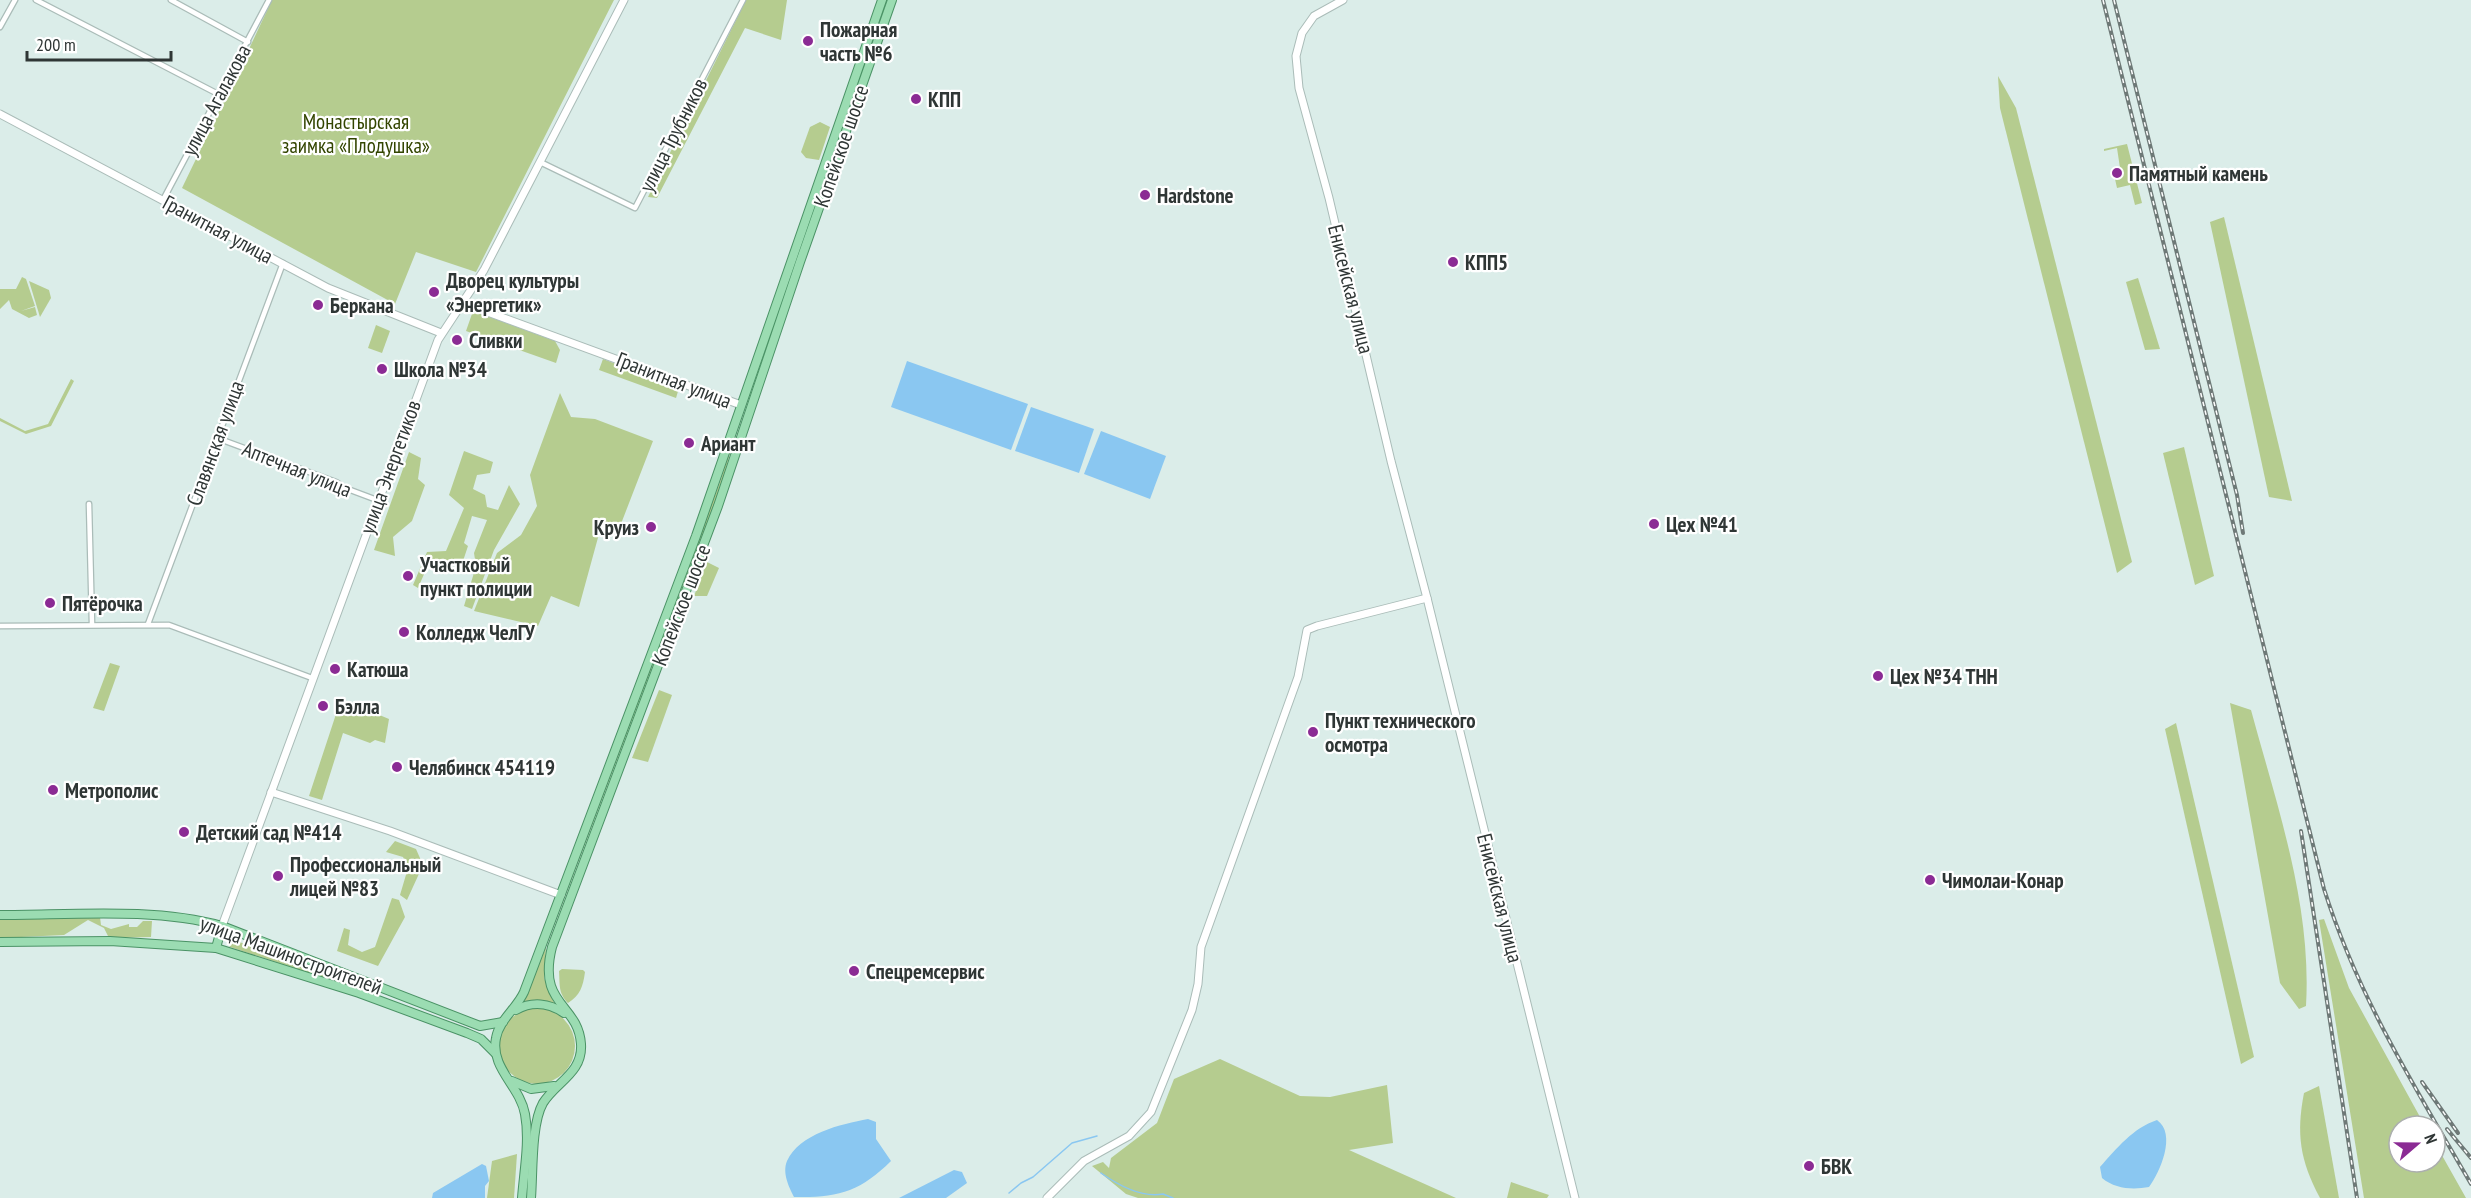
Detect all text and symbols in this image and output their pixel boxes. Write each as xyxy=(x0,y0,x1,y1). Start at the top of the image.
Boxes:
place label: Пожарная часть №6 xyxy=(820,16,897,67)
scale bar xyxy=(27,24,171,62)
text: 200 m xyxy=(36,33,76,56)
marker: Пожарная часть №6 xyxy=(801,34,815,48)
street label: улица Агалакова xyxy=(175,40,257,160)
street label: улица Трубников xyxy=(633,74,713,196)
street label: Копейское шоссе xyxy=(807,81,875,211)
place label: КПП xyxy=(928,86,961,113)
marker: КПП xyxy=(909,92,923,106)
park label: Монастырская заимка «Плодушка» xyxy=(282,108,430,159)
place label: Памятный камень xyxy=(2129,160,2268,187)
marker: Памятный камень xyxy=(2110,166,2124,180)
place label: Hardstone xyxy=(1157,182,1234,209)
marker: Hardstone xyxy=(1138,188,1152,202)
street label: Гранитная улица xyxy=(158,189,278,269)
street label: Енисейская улица xyxy=(1322,222,1380,356)
place label: КПП5 xyxy=(1465,249,1508,276)
marker: КПП5 xyxy=(1446,255,1460,269)
place label: Дворец культуры «Энергетик» xyxy=(446,267,579,318)
marker: Дворец культуры «Энергетик» xyxy=(427,285,441,299)
place label: Беркана xyxy=(330,292,394,319)
marker: Беркана xyxy=(311,298,325,312)
place label: Сливки xyxy=(469,327,523,354)
marker: Сливки xyxy=(450,333,464,347)
street label: Гранитная улица xyxy=(613,346,735,414)
place label: Школа №34 xyxy=(394,356,487,383)
marker: Школа №34 xyxy=(375,362,389,376)
street label: Славянская улица xyxy=(180,377,250,509)
street label: улица Энергетиков xyxy=(353,396,427,538)
place label: Ариант xyxy=(700,430,756,457)
street label: Аптечная улица xyxy=(238,435,356,503)
marker: Ариант xyxy=(682,436,696,450)
place label: Цех №41 xyxy=(1666,511,1738,538)
place label: Круиз xyxy=(594,514,639,541)
marker: Цех №41 xyxy=(1647,517,1661,531)
marker: Круиз xyxy=(644,520,658,534)
street label: Копейское шоссе xyxy=(646,541,716,669)
place label: Участковый пункт полиции xyxy=(419,551,532,602)
marker: Участковый пункт полиции xyxy=(401,569,415,583)
place label: Пятёрочка xyxy=(62,590,143,617)
marker: Пятёрочка xyxy=(43,596,57,610)
place label: Колледж ЧелГУ xyxy=(416,619,536,646)
marker: Колледж ЧелГУ xyxy=(397,625,411,639)
place label: Катюша xyxy=(347,656,409,683)
marker: Катюша xyxy=(328,662,342,676)
place label: Цех №34 ТНН xyxy=(1890,663,1998,690)
marker: Цех №34 ТНН xyxy=(1871,669,1885,683)
place label: Бэлла xyxy=(335,693,380,720)
marker: Бэлла xyxy=(316,699,330,713)
place label: Пункт технического осмотра xyxy=(1325,707,1476,758)
marker: Пункт технического осмотра xyxy=(1306,725,1320,739)
place label: Челябинск 454119 xyxy=(409,754,555,781)
marker: Челябинск 454119 xyxy=(390,760,404,774)
place label: Метрополис xyxy=(65,777,159,804)
marker: Метрополис xyxy=(46,783,60,797)
place label: Детский сад №414 xyxy=(196,819,342,846)
marker: Детский сад №414 xyxy=(177,825,191,839)
street label: Енисейская улица xyxy=(1471,831,1529,965)
place label: Профессиональный лицей №83 xyxy=(289,851,441,902)
place label: Чимолаи-Конар xyxy=(1942,867,2064,894)
marker: Профессиональный лицей №83 xyxy=(271,869,285,883)
marker: Чимолаи-Конар xyxy=(1923,873,1937,887)
street label: улица Машиностроителей xyxy=(196,910,386,1000)
place label: Спецремсервис xyxy=(866,958,985,985)
marker: Спецремсервис xyxy=(847,964,861,978)
north arrow xyxy=(2387,1114,2447,1174)
text: N xyxy=(2420,1131,2442,1146)
place label: БВК xyxy=(1821,1153,1852,1180)
marker: БВК xyxy=(1802,1159,1816,1173)

